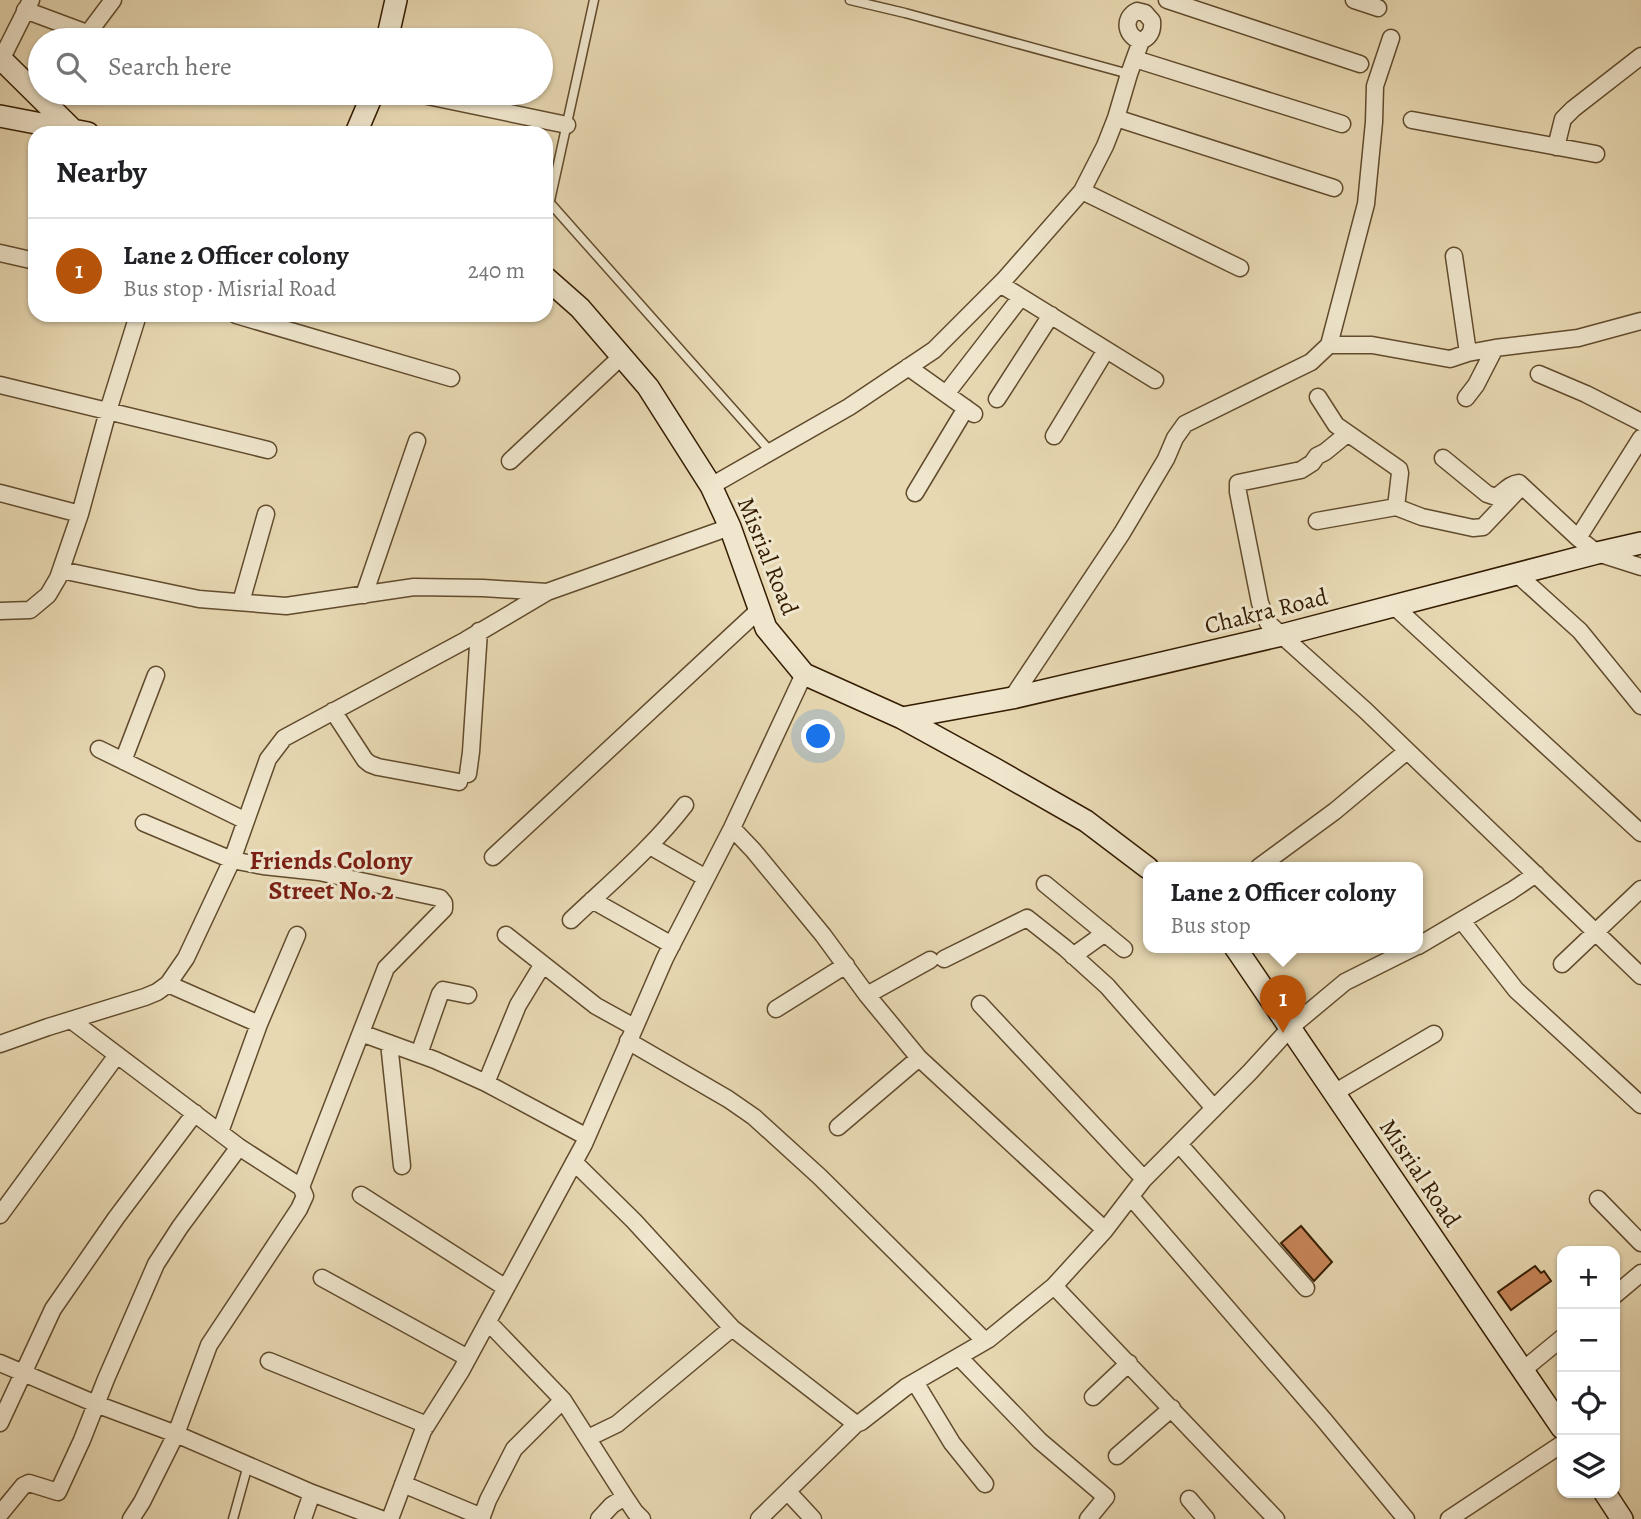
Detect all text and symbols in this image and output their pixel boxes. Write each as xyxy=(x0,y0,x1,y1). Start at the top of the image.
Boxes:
search box xyxy=(28,28,553,105)
icon: search xyxy=(52,48,90,86)
text: Search here xyxy=(108,49,232,84)
text: Nearby xyxy=(56,152,147,192)
text: Lane 2 Officer colony xyxy=(123,238,349,273)
text: 1 xyxy=(75,255,83,286)
text: 240 m xyxy=(468,255,525,286)
text: Bus stop · Misrial Road xyxy=(123,273,336,304)
street label: Misrial Road xyxy=(730,492,806,620)
street label: Chakra Road xyxy=(1201,580,1331,642)
your location xyxy=(801,719,835,753)
district label: Friends Colony Street No. 2 xyxy=(250,843,413,908)
popup xyxy=(1143,862,1423,953)
text: Lane 2 Officer colony xyxy=(1170,875,1396,910)
text: Bus stop xyxy=(1170,910,1251,941)
pin: 1 xyxy=(1260,975,1306,1033)
street label: Misrial Road xyxy=(1372,1113,1468,1234)
map controls xyxy=(1557,1246,1620,1498)
button: + xyxy=(1557,1246,1620,1309)
button: − xyxy=(1557,1309,1620,1372)
button: locate xyxy=(1557,1372,1620,1435)
button: layers xyxy=(1557,1435,1620,1498)

